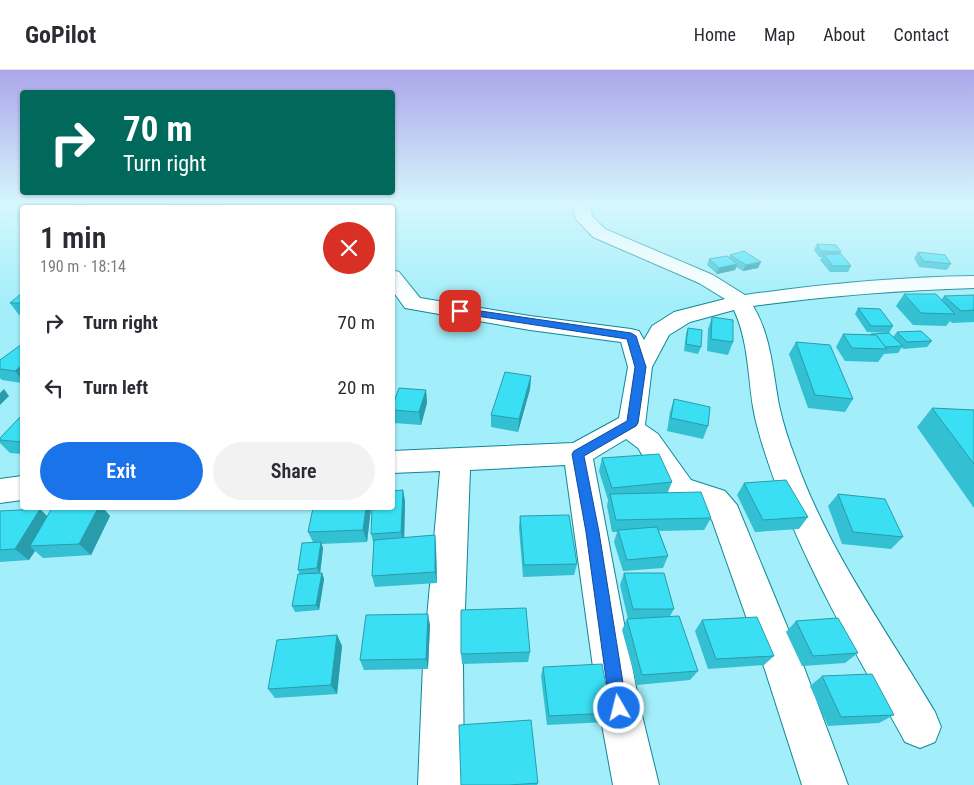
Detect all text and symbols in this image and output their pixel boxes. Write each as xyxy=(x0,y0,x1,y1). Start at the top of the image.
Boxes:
text: GoPilot xyxy=(25,21,96,49)
text: Home xyxy=(694,24,736,45)
text: Map xyxy=(764,24,795,45)
text: About xyxy=(823,24,865,45)
text: Contact xyxy=(893,24,949,45)
text: 70 m xyxy=(123,109,192,150)
icon: right xyxy=(40,110,105,175)
text: Turn right xyxy=(123,151,206,176)
text: 1 min xyxy=(40,220,106,255)
button: close xyxy=(323,222,375,274)
text: 190 m · 18:14 xyxy=(40,257,126,276)
pin xyxy=(439,290,481,332)
icon: arrive xyxy=(446,297,474,325)
icon: right xyxy=(40,309,68,337)
text: Turn right xyxy=(83,311,158,334)
text: 70 m xyxy=(338,311,375,334)
icon: left xyxy=(40,374,68,402)
text: Turn left xyxy=(83,376,148,399)
text: 20 m xyxy=(338,376,375,399)
button: Exit xyxy=(40,442,203,500)
button: Share xyxy=(213,442,375,500)
position arrow xyxy=(592,681,644,733)

